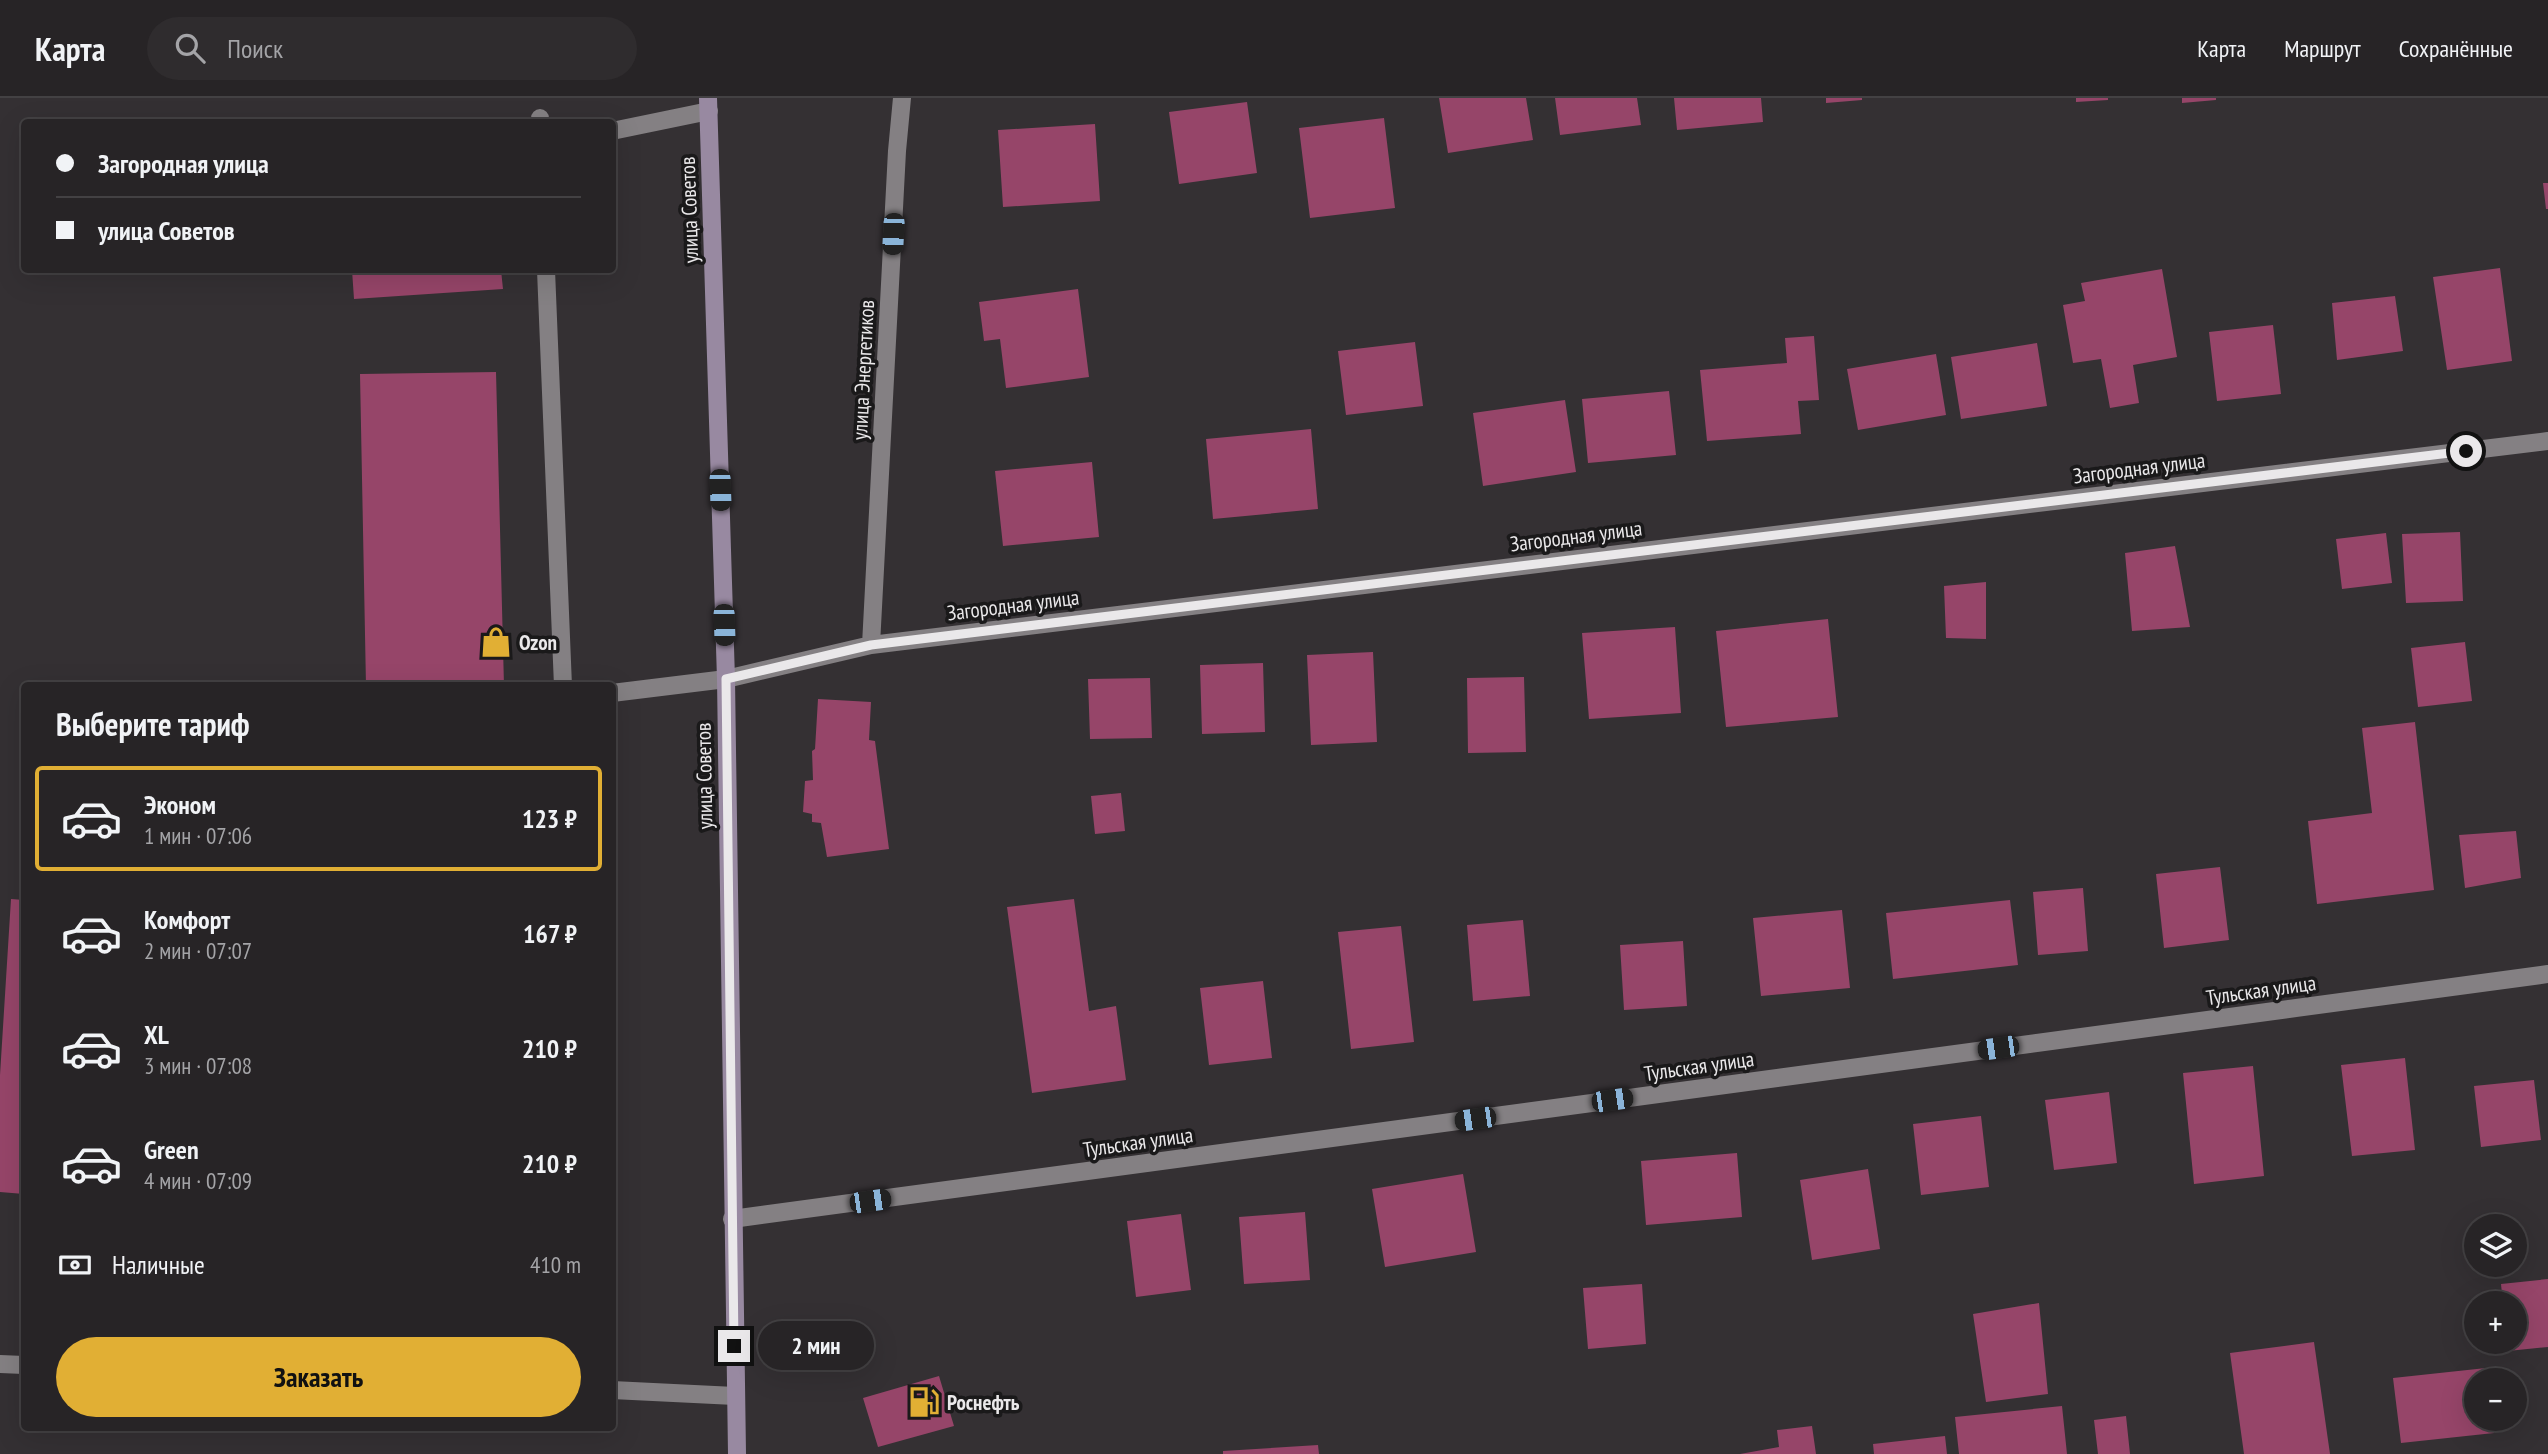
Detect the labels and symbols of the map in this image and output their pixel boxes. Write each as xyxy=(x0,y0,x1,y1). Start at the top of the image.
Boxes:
street label: улица Советов xyxy=(674,156,704,264)
car xyxy=(882,212,905,256)
street label: улица Энергетиков xyxy=(846,299,880,441)
route start xyxy=(2450,435,2482,467)
street label: Загородная улица xyxy=(2071,446,2207,490)
car xyxy=(709,469,732,511)
street label: Загородная улица xyxy=(1508,514,1644,558)
street label: Загородная улица xyxy=(945,583,1081,627)
car xyxy=(713,604,736,646)
shop icon: Ozon xyxy=(479,625,513,659)
place label: Ozon xyxy=(519,629,557,656)
street label: улица Советов xyxy=(690,722,718,830)
street label: Тульская улица xyxy=(2204,969,2318,1011)
car xyxy=(1976,1035,2021,1061)
street label: Тульская улица xyxy=(1642,1045,1756,1087)
car xyxy=(1590,1087,1635,1113)
car xyxy=(1453,1106,1498,1132)
street label: Тульская улица xyxy=(1081,1121,1195,1163)
car xyxy=(848,1188,893,1214)
callout: 2 мин xyxy=(758,1322,874,1370)
route end xyxy=(718,1330,750,1362)
fuel station icon: Роснефть xyxy=(907,1385,941,1419)
place label: Роснефть xyxy=(947,1389,1020,1416)

